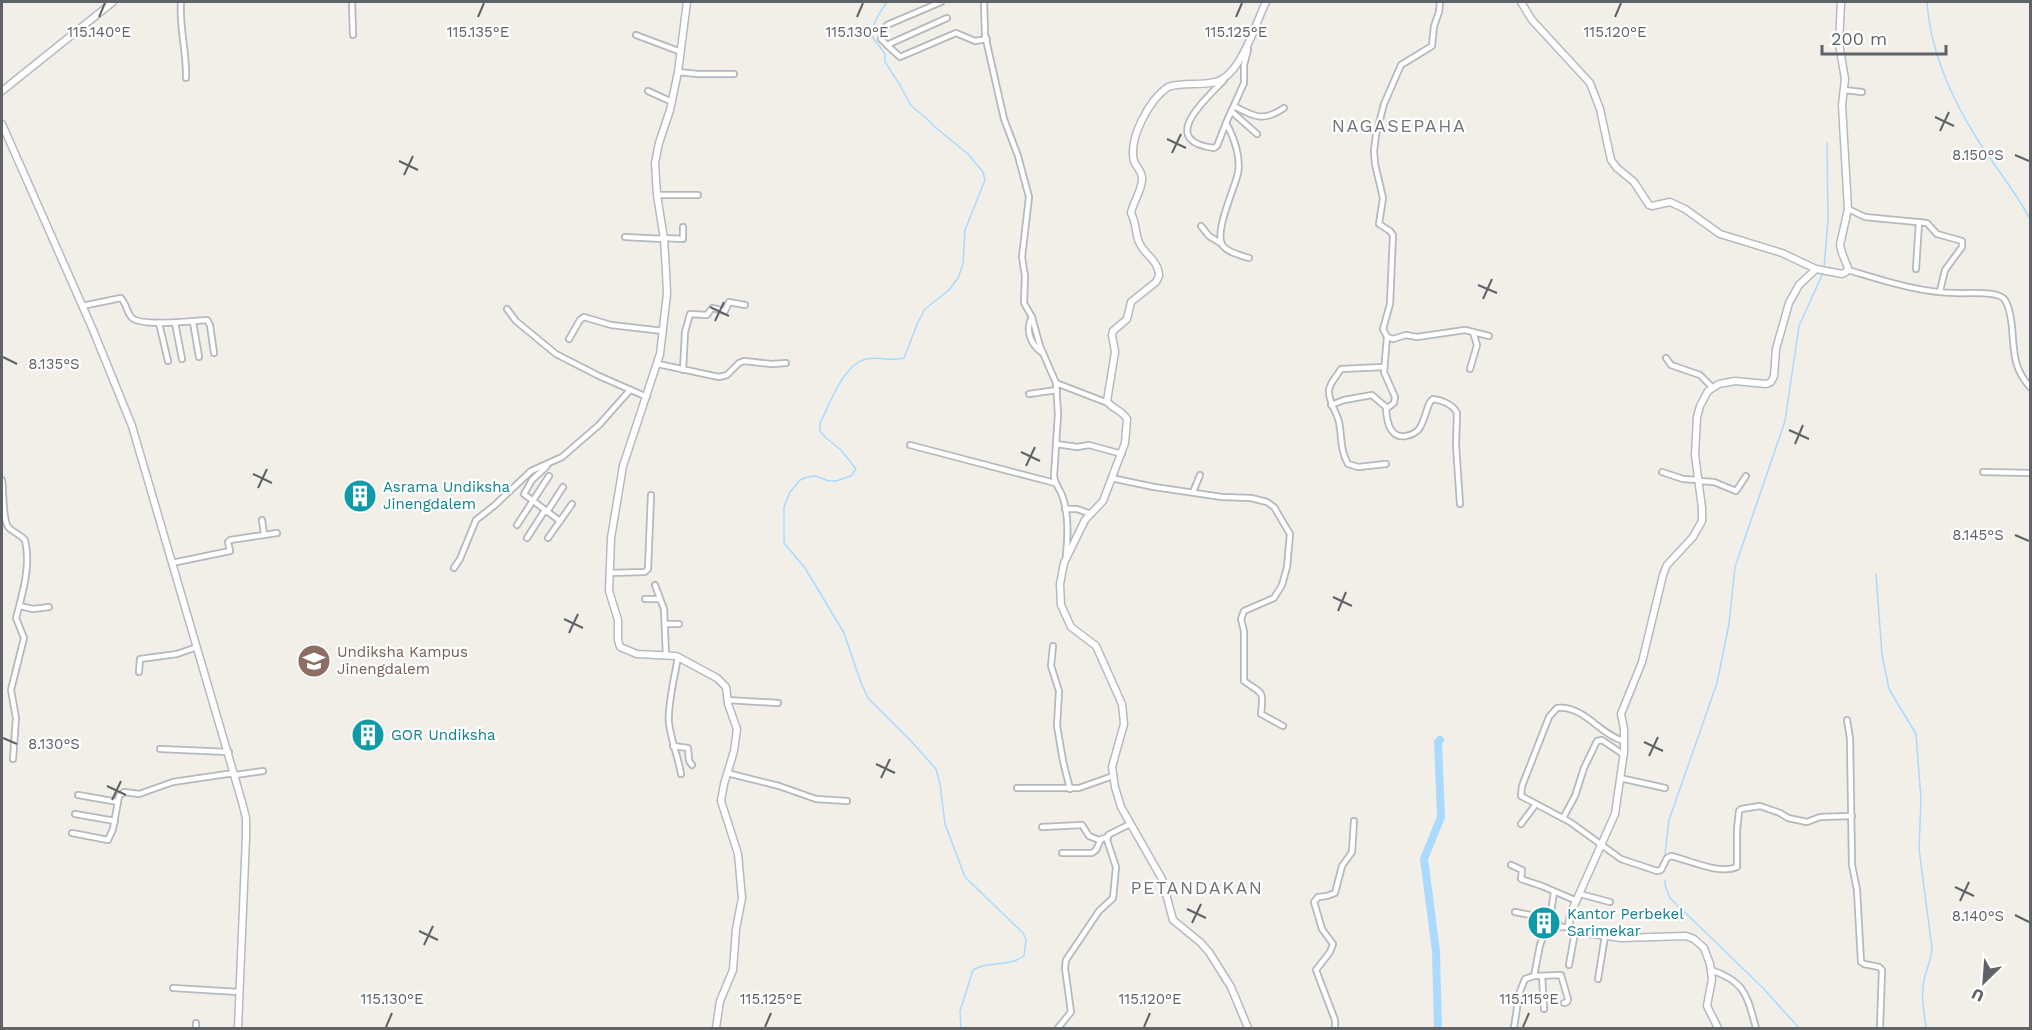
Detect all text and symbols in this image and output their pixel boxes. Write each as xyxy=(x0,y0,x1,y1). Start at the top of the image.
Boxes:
scale bar xyxy=(1822,18,1946,56)
text: 115.140°E xyxy=(67,23,131,41)
text: 115.135°E xyxy=(447,23,509,41)
text: 115.130°E xyxy=(825,23,889,41)
text: 115.125°E xyxy=(1205,23,1267,41)
text: 115.120°E xyxy=(1583,23,1647,41)
text: 200 m xyxy=(1831,28,1887,49)
district label: NAGASEPAHA xyxy=(1332,115,1466,136)
text: 8.150°S xyxy=(1952,146,2004,164)
text: 8.135°S xyxy=(28,355,80,373)
building icon: Asrama Undiksha Jinengdalem xyxy=(342,478,378,514)
place label: Asrama Undiksha Jinengdalem xyxy=(383,478,510,513)
text: 8.145°S xyxy=(1952,526,2004,544)
school or university icon: Undiksha Kampus Jinengdalem xyxy=(296,643,332,679)
place label: Undiksha Kampus Jinengdalem xyxy=(337,643,468,678)
building icon: GOR Undiksha xyxy=(350,717,386,753)
place label: GOR Undiksha xyxy=(391,726,496,744)
text: 8.130°S xyxy=(28,735,80,753)
district label: PETANDAKAN xyxy=(1130,877,1264,898)
building icon: Kantor Perbekel Sarimekar xyxy=(1526,905,1562,941)
place label: Kantor Perbekel Sarimekar xyxy=(1567,905,1684,940)
text: 8.140°S xyxy=(1952,907,2004,925)
north arrow xyxy=(1954,952,2014,1012)
text: U xyxy=(1969,984,1987,1006)
text: 115.130°E xyxy=(360,990,424,1008)
text: 115.125°E xyxy=(740,990,802,1008)
text: 115.120°E xyxy=(1118,990,1182,1008)
text: 115.115°E xyxy=(1499,990,1559,1008)

